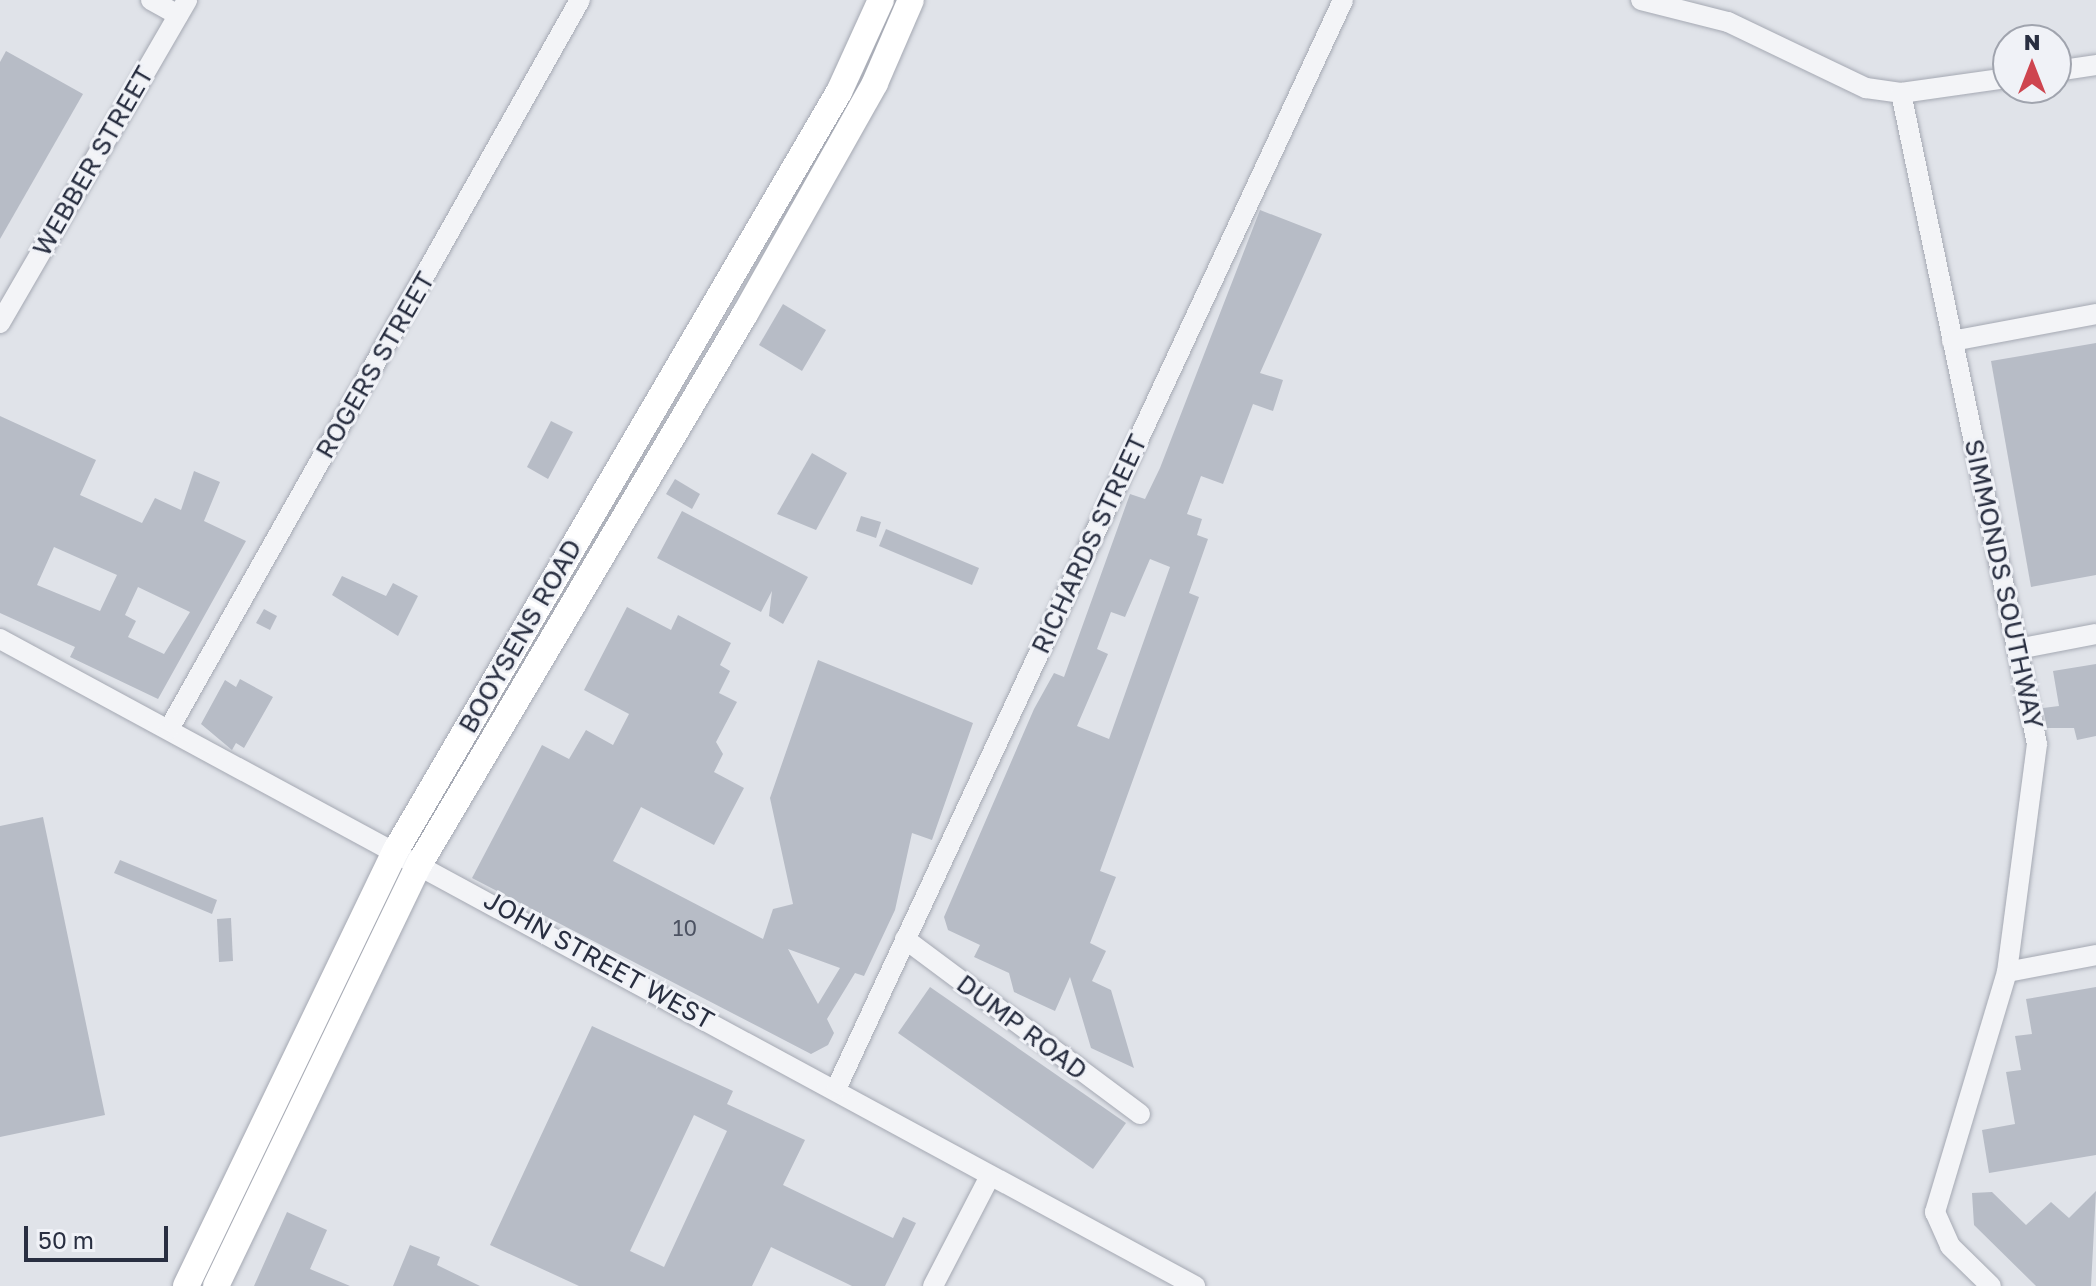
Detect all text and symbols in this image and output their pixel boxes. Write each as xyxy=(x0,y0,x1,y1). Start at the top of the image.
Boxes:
north arrow xyxy=(1992,24,2072,104)
text: N xyxy=(2024,28,2040,55)
street label: WEBBER STREET xyxy=(26,61,160,261)
street label: ROGERS STREET xyxy=(309,266,441,464)
street label: RICHARDS STREET xyxy=(1025,430,1153,658)
street label: SIMMONDS SOUTHWAY xyxy=(1958,436,2050,732)
street label: BOOYSENS ROAD xyxy=(452,534,588,738)
street label: JOHN STREET WEST xyxy=(479,884,719,1036)
house number: 10 xyxy=(673,915,697,941)
street label: DUMP ROAD xyxy=(951,968,1093,1086)
scale bar xyxy=(28,1210,172,1260)
text: 50 m xyxy=(38,1225,94,1254)

